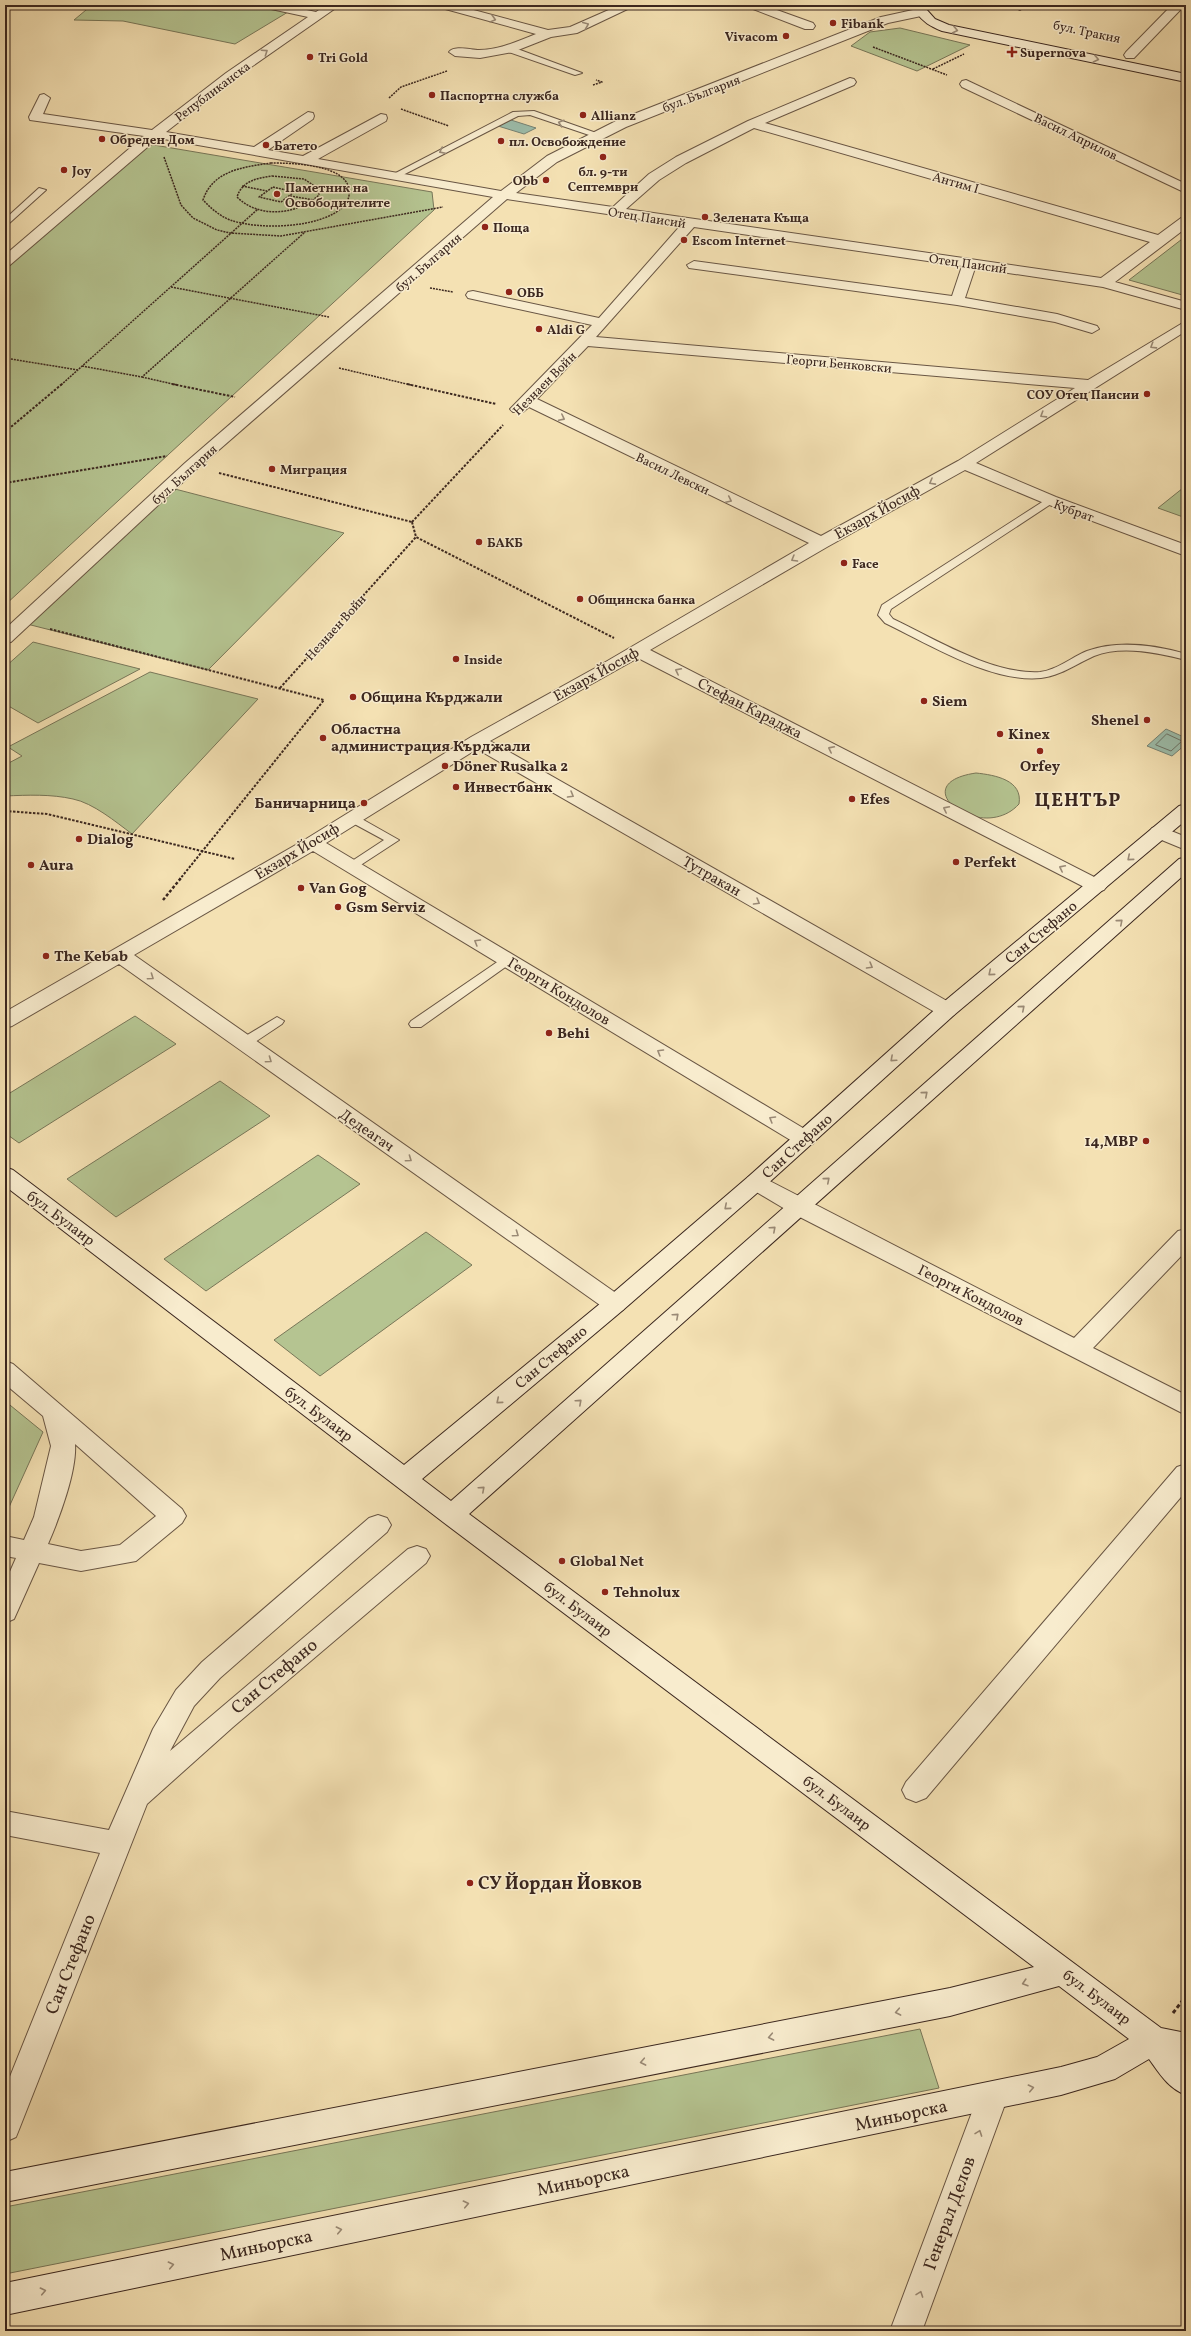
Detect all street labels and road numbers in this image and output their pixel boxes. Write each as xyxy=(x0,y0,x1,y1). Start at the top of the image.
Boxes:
street label: бул. Тракия xyxy=(1051,17,1122,49)
street label: Републиканска xyxy=(172,58,255,127)
street label: бул. България xyxy=(660,72,744,118)
street label: Васил Априлов xyxy=(1030,110,1120,166)
street label: Антим I xyxy=(930,169,981,199)
street label: Отец Паисий xyxy=(606,204,687,234)
street label: бул. България xyxy=(392,230,466,297)
street label: Отец Паисий xyxy=(928,251,1008,279)
street label: Незнаен Войн xyxy=(510,348,581,420)
street label: Георги Бенковски xyxy=(785,351,893,379)
street label: бул. България xyxy=(149,441,222,510)
street label: Васил Левски xyxy=(632,449,712,500)
street label: Екзарх Йосиф xyxy=(831,481,924,546)
street label: Кубрат xyxy=(1051,496,1096,528)
street label: Незнаен Войн xyxy=(302,591,371,665)
street label: Екзарх Йосиф xyxy=(550,643,643,708)
street label: Стефан Караджа xyxy=(693,674,805,745)
street label: Екзарх Йосиф xyxy=(252,819,344,886)
street label: Тутракан xyxy=(678,852,744,902)
street label: Сан Стефано xyxy=(1001,897,1083,970)
street label: Георги Кондолов xyxy=(503,953,614,1031)
street label: Дедеагач xyxy=(334,1105,398,1158)
street label: Сан Стефано xyxy=(758,1110,838,1184)
street label: бул. Булаир xyxy=(22,1187,99,1252)
street label: Георги Кондолов xyxy=(914,1260,1027,1332)
street label: Сан Стефано xyxy=(511,1322,593,1395)
street label: бул. Булаир xyxy=(280,1383,357,1448)
street label: бул. Булаир xyxy=(539,1578,616,1643)
street label: Сан Стефано xyxy=(226,1633,324,1721)
street label: бул. Булаир xyxy=(798,1772,875,1837)
street label: Сан Стефано xyxy=(40,1911,103,2018)
street label: бул. Булаир xyxy=(1058,1966,1135,2031)
street label: Миньорска xyxy=(853,2094,950,2138)
street label: Генерал Делов xyxy=(918,2153,983,2274)
street label: Миньорска xyxy=(535,2159,632,2203)
street label: Миньорска xyxy=(218,2224,315,2268)

